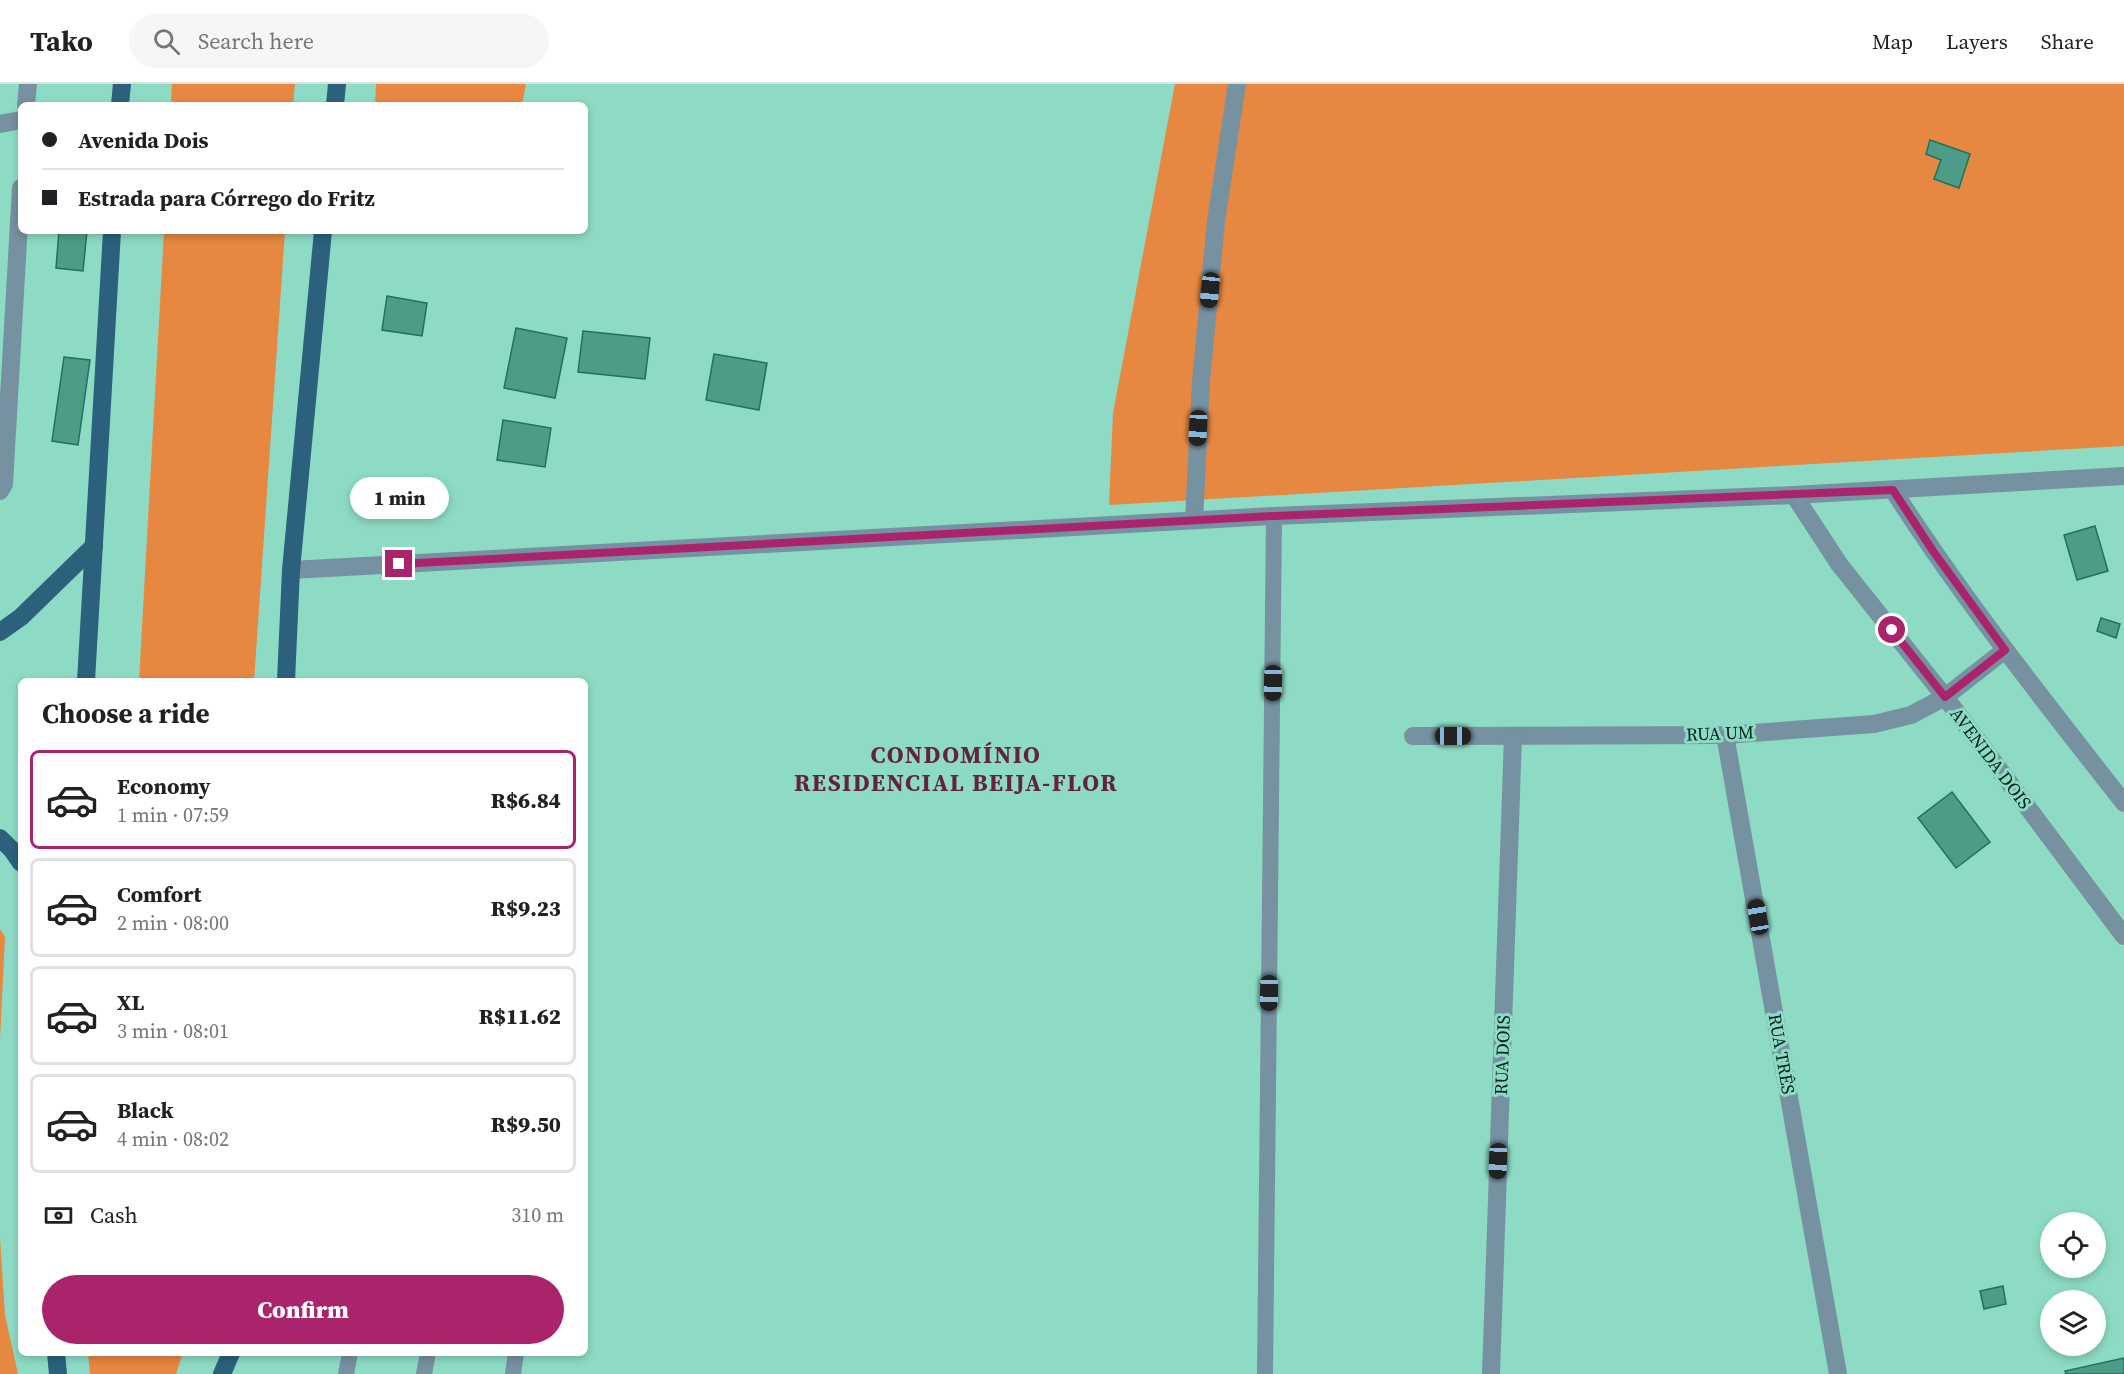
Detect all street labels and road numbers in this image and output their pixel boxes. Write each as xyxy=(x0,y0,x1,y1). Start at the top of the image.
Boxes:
street label: AVENIDA DOIS xyxy=(1944,702,2038,814)
street label: RUA UM xyxy=(1686,719,1754,747)
street label: RUA TRÊS xyxy=(1763,1012,1801,1096)
street label: RUA DOIS xyxy=(1488,1015,1516,1095)

